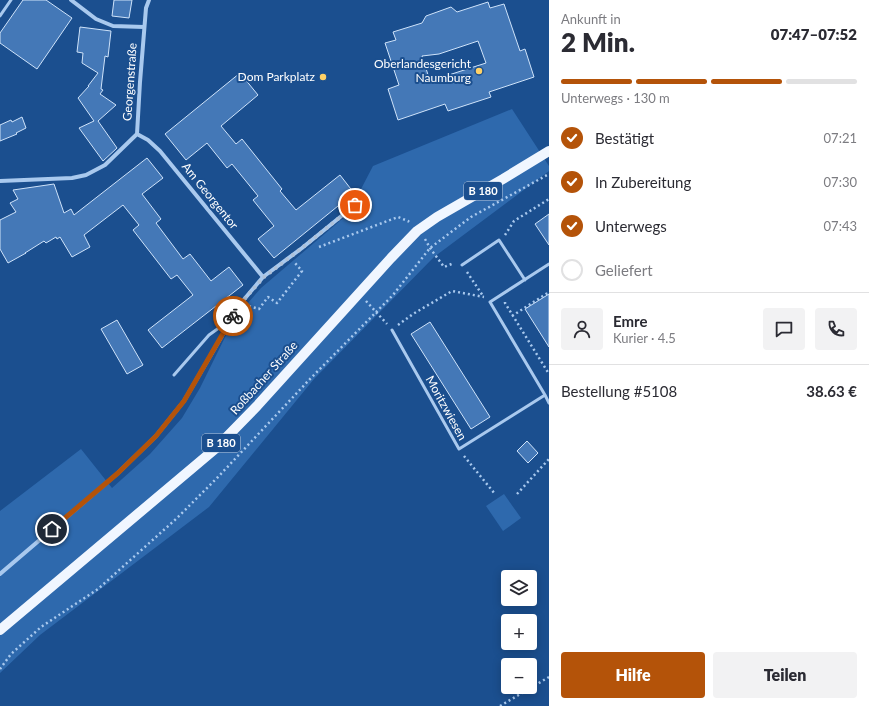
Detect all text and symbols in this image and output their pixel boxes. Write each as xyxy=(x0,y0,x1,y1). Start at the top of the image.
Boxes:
text: Ankunft in xyxy=(561,11,621,27)
text: 07:47–07:52 xyxy=(771,25,857,43)
text: 2 Min. xyxy=(561,26,635,58)
street label: Georgenstraße xyxy=(119,42,140,122)
place label: Oberlandesgericht Naumburg xyxy=(374,56,472,85)
marker: Oberlandesgericht Naumburg xyxy=(474,66,484,76)
place label: Dom Parkplatz xyxy=(238,69,316,84)
marker: Dom Parkplatz xyxy=(318,72,328,82)
text: Unterwegs · 130 m xyxy=(561,90,670,106)
icon: check xyxy=(561,127,583,149)
text: Bestätigt xyxy=(595,129,654,147)
text: 07:21 xyxy=(824,130,857,146)
street label: Am Georgentor xyxy=(179,159,242,233)
icon: check xyxy=(561,171,583,193)
text: In Zubereitung xyxy=(595,173,691,191)
text: 07:30 xyxy=(824,174,857,190)
road number: B 180 xyxy=(464,182,502,200)
pin xyxy=(338,188,372,222)
icon: bag xyxy=(344,194,366,216)
icon: check xyxy=(561,215,583,237)
text: Unterwegs xyxy=(595,217,667,235)
text: 07:43 xyxy=(824,218,857,234)
text: Geliefert xyxy=(595,261,653,279)
courier xyxy=(213,296,253,336)
icon: bike xyxy=(222,305,244,327)
button: person xyxy=(561,308,603,350)
button: chat xyxy=(763,308,805,350)
button: phone xyxy=(815,308,857,350)
text: Emre xyxy=(613,312,647,330)
text: Kurier · 4.5 xyxy=(613,330,676,346)
street label: Roßbacher Straße xyxy=(227,338,301,417)
street label: Moritzwiesen xyxy=(423,373,470,443)
text: Bestellung #5108 xyxy=(561,382,677,400)
text: 38.63 € xyxy=(806,382,857,400)
road number: B 180 xyxy=(202,434,240,452)
pin xyxy=(35,512,69,546)
icon: home xyxy=(41,518,63,540)
map controls xyxy=(501,570,537,694)
button: layers xyxy=(501,570,537,606)
button: + xyxy=(501,614,537,650)
button: Hilfe xyxy=(561,652,705,698)
button: Teilen xyxy=(713,652,857,698)
button: − xyxy=(501,658,537,694)

